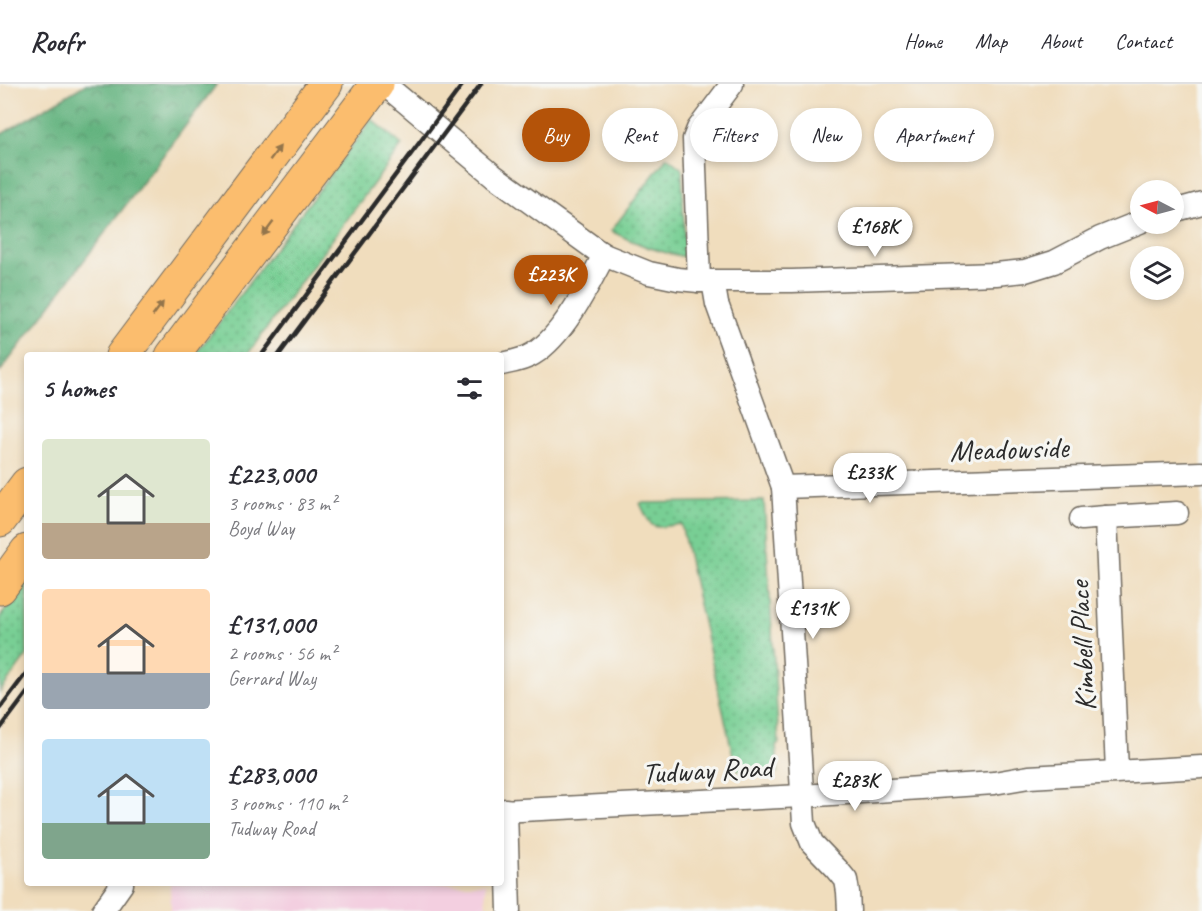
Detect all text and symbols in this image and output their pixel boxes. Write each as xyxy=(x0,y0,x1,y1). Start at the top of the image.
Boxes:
text: Roofr xyxy=(30,24,84,59)
text: Home xyxy=(904,28,942,54)
text: Map xyxy=(975,28,1007,54)
text: About xyxy=(1040,28,1082,54)
text: Contact xyxy=(1115,28,1172,54)
chip: Buy xyxy=(522,108,590,162)
chip: Rent xyxy=(602,108,678,162)
chip: Filters xyxy=(690,108,778,162)
chip: New xyxy=(790,108,862,162)
chip: Apartment xyxy=(874,108,994,162)
one-way arrow xyxy=(268,145,280,160)
north arrow xyxy=(1130,180,1184,234)
map controls xyxy=(1130,180,1184,300)
pin: £168K xyxy=(833,207,917,258)
text: £168K xyxy=(852,214,898,239)
one-way arrow xyxy=(263,221,275,236)
button: layers xyxy=(1130,246,1184,300)
pin: £223K xyxy=(509,255,593,306)
text: £223K xyxy=(528,262,574,287)
one-way arrow xyxy=(151,301,163,316)
text: 5 homes xyxy=(42,372,115,405)
icon: filters xyxy=(453,372,486,405)
street label: Meadowside xyxy=(949,428,1071,470)
pin: £233K xyxy=(828,453,912,504)
text: £223,000 xyxy=(228,458,315,491)
text: £233K xyxy=(847,460,893,485)
icon: home xyxy=(90,463,162,535)
text: 3 rooms · 83 m² xyxy=(228,491,336,516)
text: Boyd Way xyxy=(228,516,294,541)
street label: Kimbell Place xyxy=(1060,578,1104,712)
pin: £131K xyxy=(771,589,855,640)
text: £131K xyxy=(790,596,836,621)
text: £131,000 xyxy=(228,608,315,641)
icon: home xyxy=(90,613,162,685)
text: 2 rooms · 56 m² xyxy=(228,641,336,666)
text: Gerrard Way xyxy=(228,666,316,691)
street label: Tudway Road xyxy=(641,747,777,792)
text: £283,000 xyxy=(228,758,315,791)
pin: £283K xyxy=(813,761,897,812)
icon: home xyxy=(90,763,162,835)
text: £283K xyxy=(832,768,878,793)
text: 3 rooms · 110 m² xyxy=(228,791,345,816)
text: Tudway Road xyxy=(228,816,315,841)

